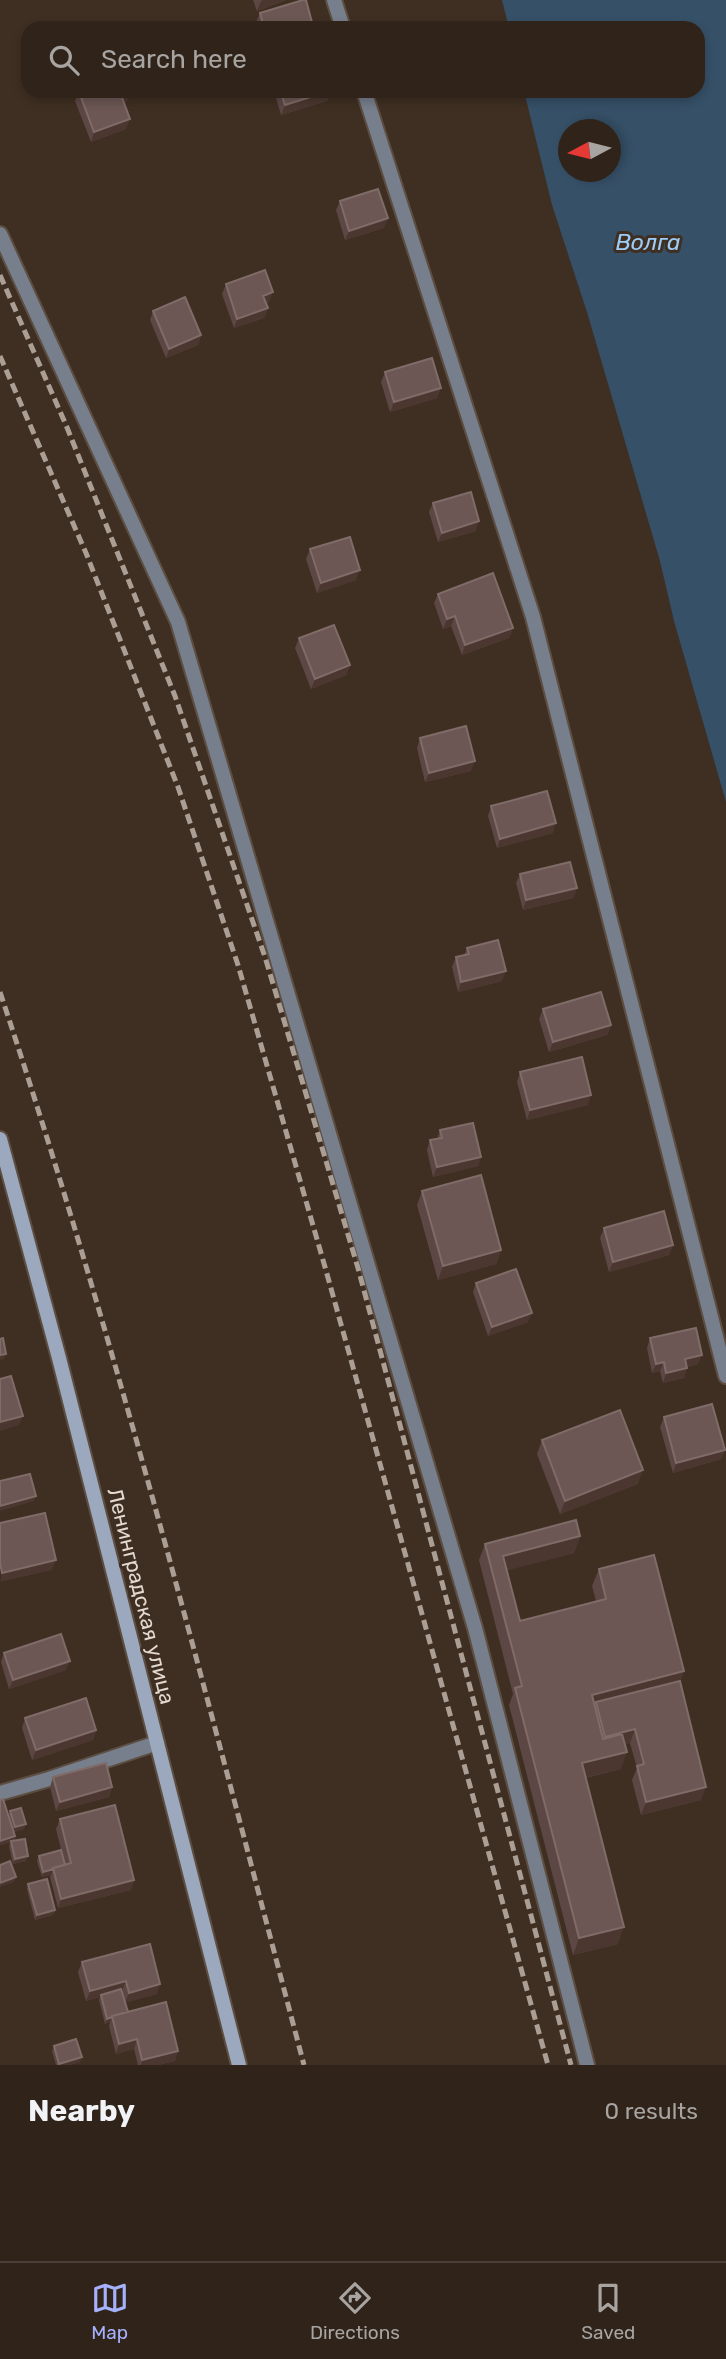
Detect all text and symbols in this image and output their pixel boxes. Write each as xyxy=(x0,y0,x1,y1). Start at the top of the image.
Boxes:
search box xyxy=(21,21,705,98)
icon: search xyxy=(45,41,83,79)
text: Search here xyxy=(101,44,247,75)
north arrow xyxy=(558,119,621,182)
water label: Волга xyxy=(615,228,681,256)
street label: Ленинградская улица xyxy=(102,1485,180,1707)
text: Nearby xyxy=(28,2093,135,2129)
text: 0 results xyxy=(604,2097,698,2125)
tab: Map xyxy=(91,2279,129,2344)
tab: Directions xyxy=(310,2279,400,2344)
tab: Saved xyxy=(581,2279,635,2344)

